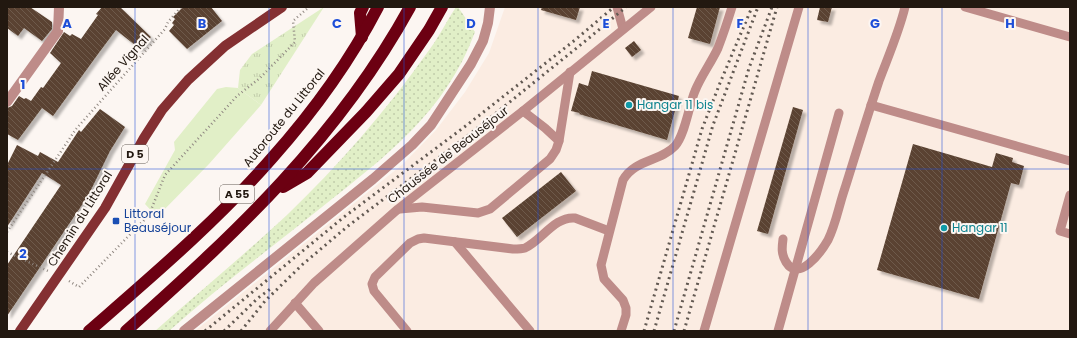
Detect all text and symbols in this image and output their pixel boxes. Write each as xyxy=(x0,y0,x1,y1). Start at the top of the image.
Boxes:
text: A xyxy=(62,14,72,33)
text: B xyxy=(198,14,207,33)
text: C xyxy=(332,14,342,33)
text: D xyxy=(466,14,476,33)
text: E xyxy=(602,14,610,33)
text: F xyxy=(736,14,744,33)
text: G xyxy=(870,14,880,33)
text: H xyxy=(1005,14,1015,33)
street label: Allée Vignal xyxy=(93,31,152,94)
street label: Autoroute du Littoral xyxy=(239,65,329,170)
text: 1 xyxy=(21,75,25,94)
place label: Hangar 11 bis xyxy=(637,96,713,113)
marker: Hangar 11 bis xyxy=(624,100,634,110)
street label: Chaussée de Beauséjour xyxy=(384,102,512,207)
road number: D 5 xyxy=(122,145,148,163)
street label: Chemin du Littoral xyxy=(43,168,116,270)
road number: A 55 xyxy=(220,185,254,203)
place label: Littoral Beauséjour xyxy=(124,205,192,236)
marker: Littoral Beauséjour xyxy=(111,216,121,226)
place label: Hangar 11 xyxy=(952,219,1008,236)
marker: Hangar 11 xyxy=(939,223,949,233)
text: 2 xyxy=(19,244,27,263)

